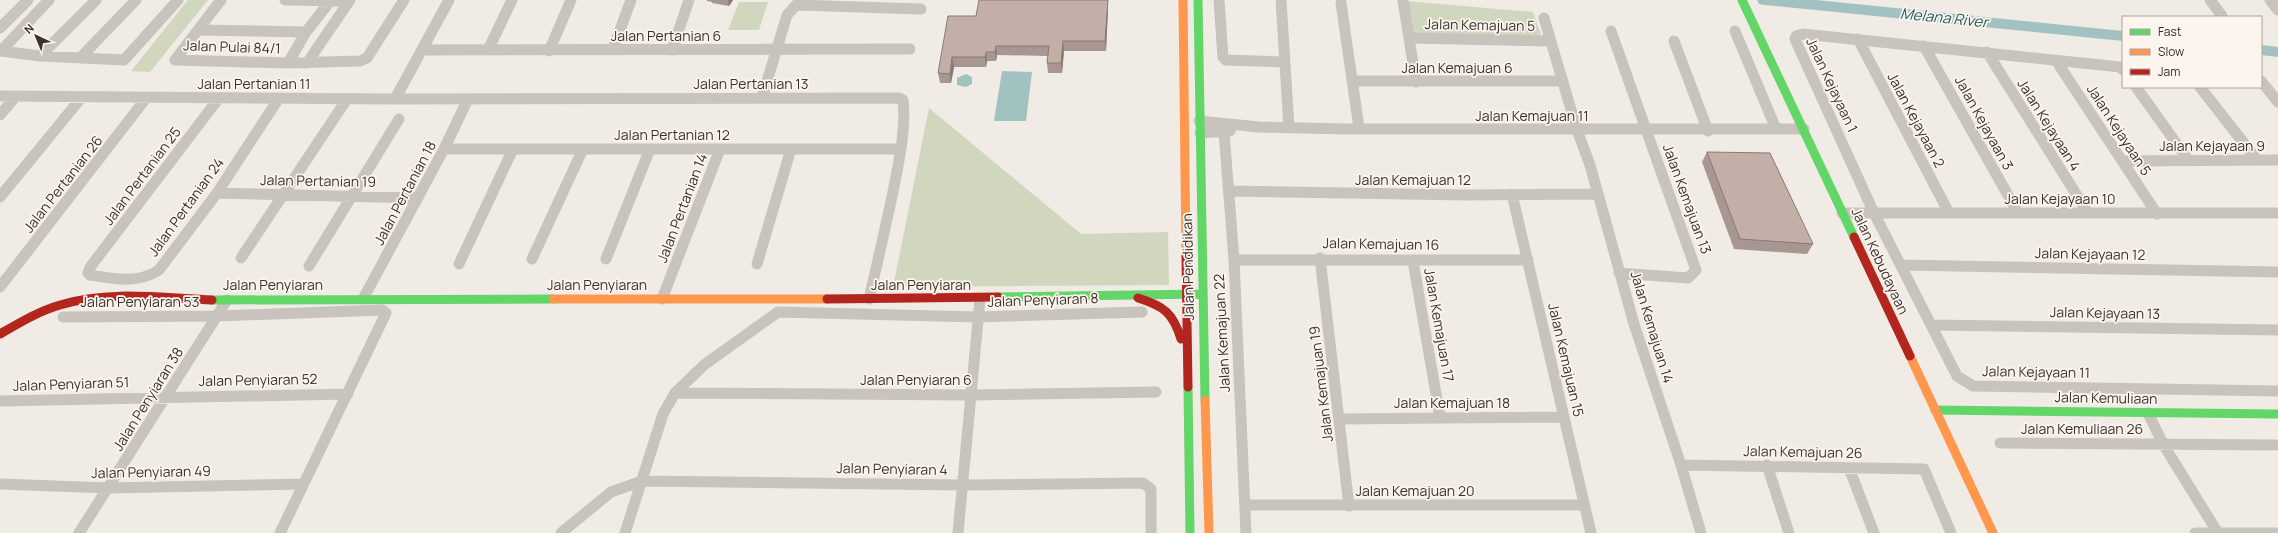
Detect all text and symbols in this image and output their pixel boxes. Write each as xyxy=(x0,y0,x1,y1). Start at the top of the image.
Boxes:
water label: Melana River xyxy=(1899,2,1991,33)
street label: Jalan Kemajuan 5 xyxy=(1425,14,1535,35)
north arrow xyxy=(16,16,56,56)
legend xyxy=(2122,16,2262,88)
text: N xyxy=(21,20,37,37)
text: Fast xyxy=(2158,23,2182,40)
street label: Jalan Pertanian 6 xyxy=(611,26,721,45)
street label: Jalan Kejayaan 1 xyxy=(1802,34,1863,135)
street label: Jalan Pulai 84/1 xyxy=(183,35,281,58)
text: Slow xyxy=(2158,43,2184,60)
street label: Jalan Kemajuan 6 xyxy=(1401,58,1513,77)
text: Jam xyxy=(2158,63,2180,80)
street label: Jalan Kejayaan 2 xyxy=(1883,69,1949,171)
street label: Jalan Kejayaan 3 xyxy=(1951,72,2018,173)
street label: Jalan Pertanian 11 xyxy=(198,74,310,93)
street label: Jalan Pertanian 13 xyxy=(693,74,809,93)
street label: Jalan Kejayaan 4 xyxy=(2013,75,2085,174)
street label: Jalan Kejayaan 5 xyxy=(2083,80,2156,179)
street label: Jalan Kemajuan 11 xyxy=(1475,106,1589,125)
street label: Jalan Pertanian 25 xyxy=(99,123,185,229)
street label: Jalan Pertanian 12 xyxy=(614,125,730,144)
street label: Jalan Pertanian 26 xyxy=(19,131,107,236)
street label: Jalan Kejayaan 9 xyxy=(2159,136,2265,155)
street label: Jalan Pertanian 18 xyxy=(369,137,440,248)
street label: Jalan Kemajuan 13 xyxy=(1659,141,1716,256)
street label: Jalan Pertanian 14 xyxy=(652,150,711,265)
street label: Jalan Pertanian 24 xyxy=(143,153,228,260)
street label: Jalan Pertanian 19 xyxy=(260,170,376,191)
street label: Jalan Kemajuan 12 xyxy=(1355,170,1471,189)
street label: Jalan Kejayaan 10 xyxy=(2005,189,2116,208)
street label: Jalan Kebudayaan xyxy=(1847,204,1913,317)
street label: Jalan Pendidikan xyxy=(1177,213,1198,321)
street label: Jalan Kemajuan 16 xyxy=(1323,233,1440,254)
street label: Jalan Kejayaan 12 xyxy=(2035,243,2145,264)
street label: Jalan Kemajuan 17 xyxy=(1420,267,1459,383)
street label: Jalan Kemajuan 14 xyxy=(1626,268,1679,385)
street label: Jalan Kemajuan 22 xyxy=(1209,273,1234,393)
street label: Jalan Penyiaran xyxy=(223,275,323,294)
street label: Jalan Penyiaran xyxy=(547,275,647,294)
street label: Jalan Penyiaran xyxy=(871,275,971,294)
street label: Jalan Penyiaran 8 xyxy=(987,288,1099,311)
street label: Jalan Penyiaran 53 xyxy=(81,292,199,311)
street label: Jalan Kemajuan 15 xyxy=(1544,301,1589,419)
street label: Jalan Kejayaan 13 xyxy=(2050,302,2160,323)
street label: Jalan Kemajuan 19 xyxy=(1304,325,1337,443)
street label: Jalan Penyiaran 38 xyxy=(108,343,187,454)
street label: Jalan Kejayaan 11 xyxy=(1982,361,2090,382)
street label: Jalan Penyiaran 52 xyxy=(199,369,317,390)
street label: Jalan Penyiaran 6 xyxy=(860,370,972,389)
street label: Jalan Penyiaran 51 xyxy=(12,372,130,395)
street label: Jalan Kemuliaan xyxy=(2054,387,2158,408)
street label: Jalan Kemajuan 18 xyxy=(1394,393,1510,412)
street label: Jalan Kemuliaan 26 xyxy=(2021,419,2143,438)
street label: Jalan Kemajuan 26 xyxy=(1743,441,1863,462)
street label: Jalan Penyiaran 4 xyxy=(836,458,948,479)
street label: Jalan Penyiaran 49 xyxy=(91,461,211,482)
street label: Jalan Kemajuan 20 xyxy=(1355,481,1475,500)

